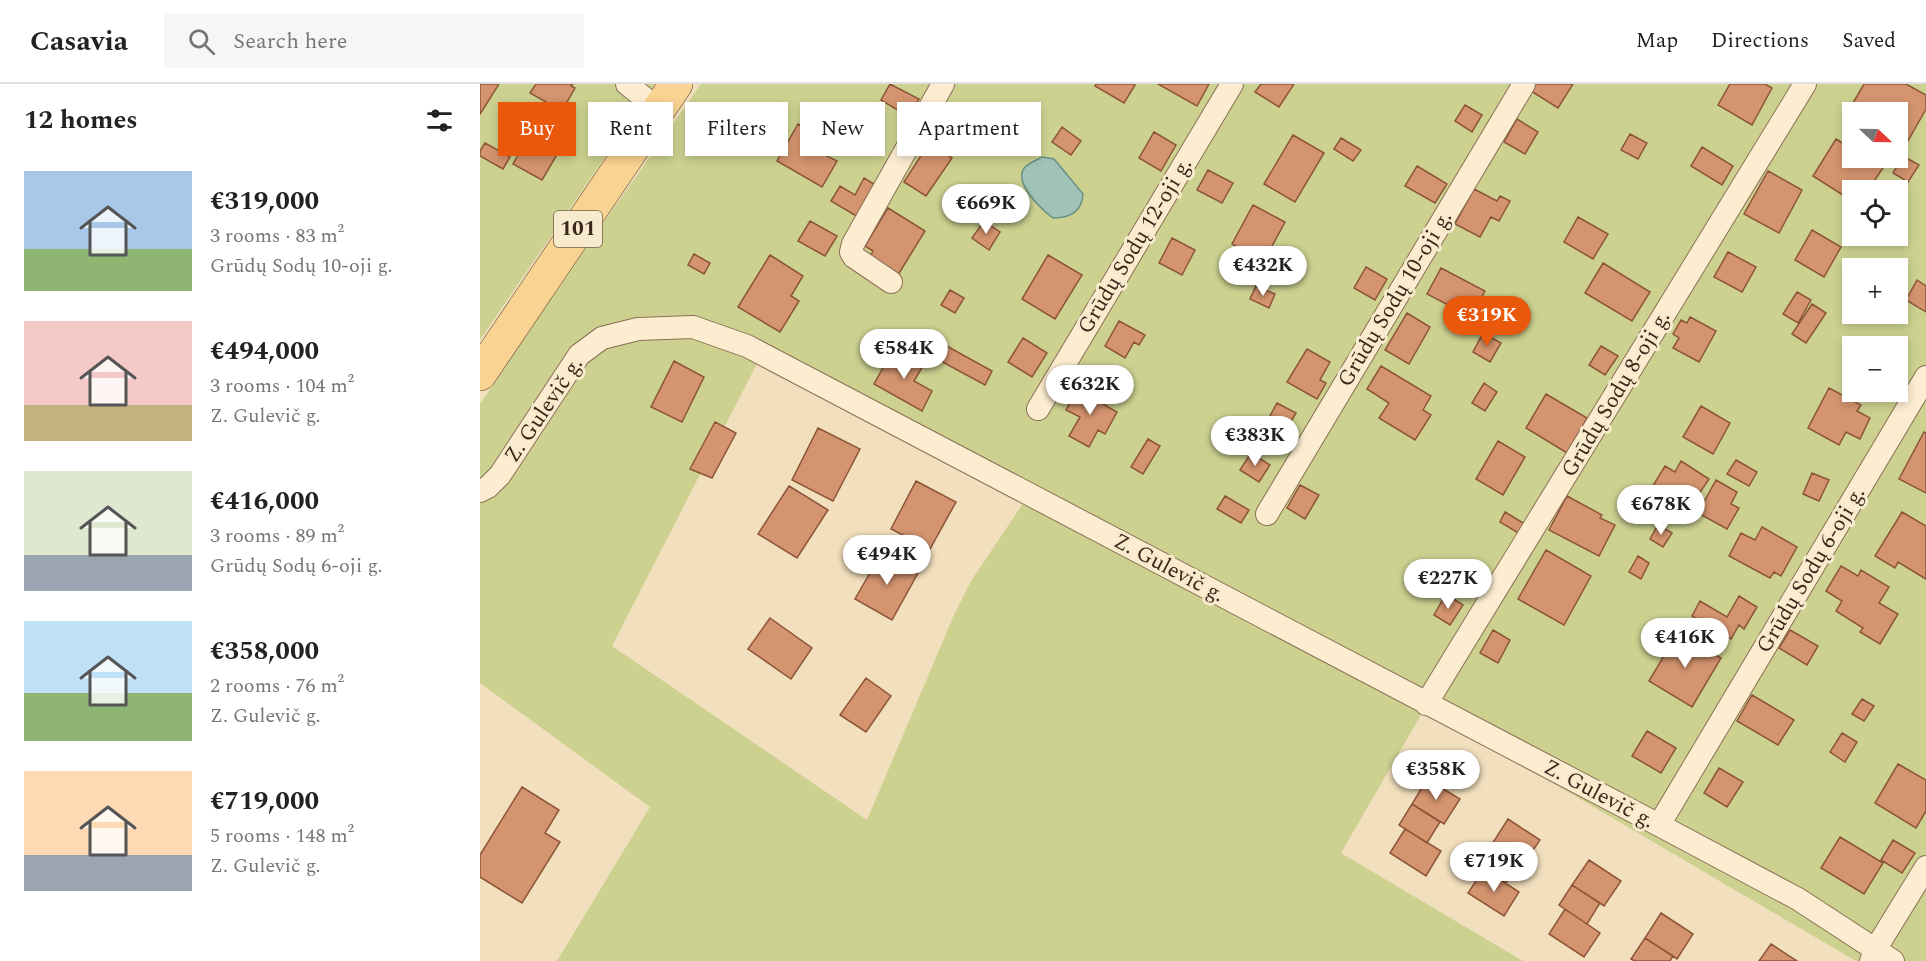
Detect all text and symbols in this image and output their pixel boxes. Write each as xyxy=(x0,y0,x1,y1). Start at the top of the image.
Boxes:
search box xyxy=(164,14,584,68)
text: Casavia xyxy=(30,20,128,63)
icon: search xyxy=(185,25,218,58)
text: Search here xyxy=(233,25,347,58)
text: Map xyxy=(1636,25,1678,57)
text: Directions xyxy=(1711,25,1809,57)
text: Saved xyxy=(1842,25,1896,57)
text: 12 homes xyxy=(24,100,138,140)
chip: Buy xyxy=(498,102,576,156)
chip: Rent xyxy=(588,102,673,156)
chip: Filters xyxy=(685,102,788,156)
chip: New xyxy=(800,102,885,156)
chip: Apartment xyxy=(897,102,1041,156)
north arrow xyxy=(1842,102,1908,168)
map controls xyxy=(1842,102,1908,402)
icon: filters xyxy=(423,104,456,137)
street label: Grūdų Sodų 12-oji g. xyxy=(1069,152,1201,340)
button: locate xyxy=(1842,180,1908,246)
text: €319,000 xyxy=(210,181,319,221)
pin: €669K xyxy=(944,184,1028,235)
text: €669K xyxy=(956,188,1016,218)
icon: home xyxy=(72,195,144,267)
street label: Grūdų Sodų 10-oji g. xyxy=(1329,205,1461,393)
road number: 101 xyxy=(554,211,602,247)
text: 3 rooms · 83 m² xyxy=(210,221,344,251)
pin: €432K xyxy=(1221,246,1305,297)
text: €432K xyxy=(1233,250,1293,280)
text: Grūdų Sodų 10-oji g. xyxy=(210,251,392,281)
button: + xyxy=(1842,258,1908,324)
pin: €319K xyxy=(1445,296,1529,347)
text: €319K xyxy=(1457,300,1517,330)
street label: Grūdų Sodų 8-oji g. xyxy=(1553,304,1679,484)
pin: €584K xyxy=(862,329,946,380)
text: €494,000 xyxy=(210,331,319,371)
text: €584K xyxy=(874,333,934,363)
button: − xyxy=(1842,336,1908,402)
icon: home xyxy=(72,345,144,417)
street label: Z. Gulevič g. xyxy=(496,350,592,470)
pin: €632K xyxy=(1048,365,1132,416)
text: €632K xyxy=(1060,369,1120,399)
text: 3 rooms · 104 m² xyxy=(210,371,354,401)
text: Z. Gulevič g. xyxy=(210,401,321,431)
pin: €383K xyxy=(1213,416,1297,467)
text: €383K xyxy=(1225,420,1285,450)
street label: Grūdų Sodų 6-oji g. xyxy=(1748,480,1874,660)
text: €416,000 xyxy=(210,481,319,521)
pin: €678K xyxy=(1619,485,1703,536)
text: €678K xyxy=(1631,489,1691,519)
icon: home xyxy=(72,495,144,567)
text: 3 rooms · 89 m² xyxy=(210,521,344,551)
street label: Z. Gulevič g. xyxy=(1108,525,1230,611)
pin: €494K xyxy=(845,535,929,586)
text: €494K xyxy=(857,539,917,569)
text: Grūdų Sodų 6-oji g. xyxy=(210,551,382,581)
pin: €227K xyxy=(1406,559,1490,610)
text: €227K xyxy=(1418,563,1478,593)
pin: €416K xyxy=(1643,618,1727,669)
text: €416K xyxy=(1655,622,1715,652)
text: €358,000 xyxy=(210,631,319,671)
icon: home xyxy=(72,645,144,717)
text: 2 rooms · 76 m² xyxy=(210,671,344,701)
text: Z. Gulevič g. xyxy=(210,701,321,731)
pin: €358K xyxy=(1394,750,1478,801)
street label: Z. Gulevič g. xyxy=(1538,751,1660,837)
text: €358K xyxy=(1406,754,1466,784)
text: €719,000 xyxy=(210,781,319,821)
icon: home xyxy=(72,795,144,867)
text: 5 rooms · 148 m² xyxy=(210,821,354,851)
pin: €719K xyxy=(1452,842,1536,893)
text: €719K xyxy=(1464,846,1524,876)
text: Z. Gulevič g. xyxy=(210,851,321,881)

